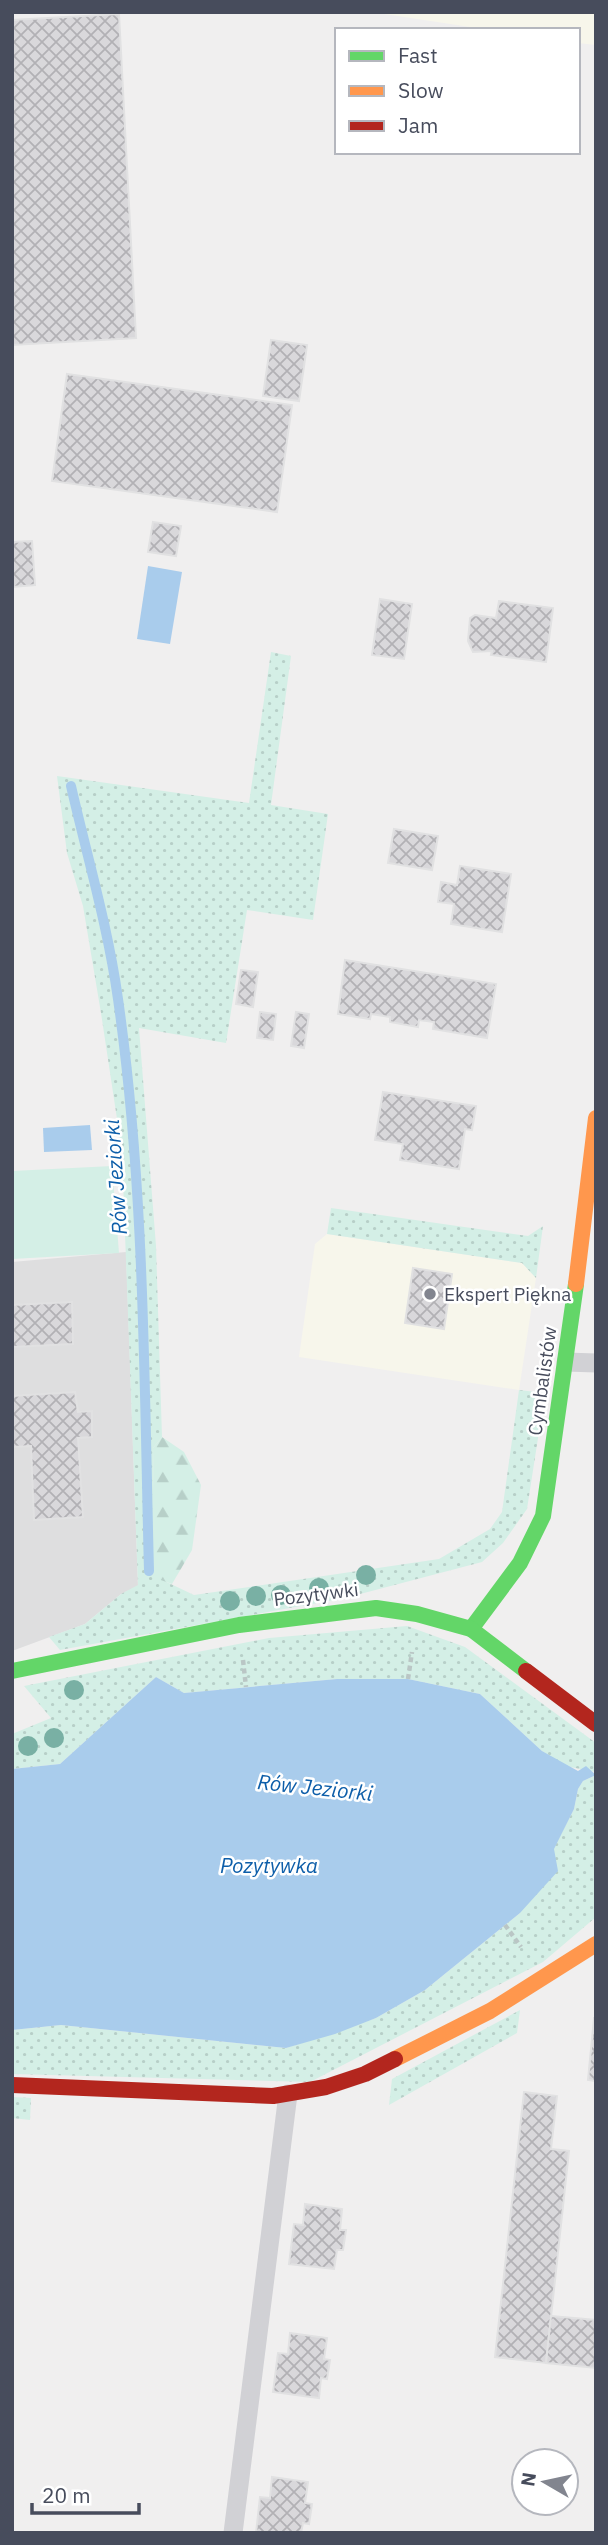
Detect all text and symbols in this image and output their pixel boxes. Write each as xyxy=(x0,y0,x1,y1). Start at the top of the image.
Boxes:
legend xyxy=(335,28,580,154)
text: Fast xyxy=(398,41,438,69)
text: Slow xyxy=(398,76,444,104)
text: Jam xyxy=(398,111,438,139)
water label: Rów Jeziorki xyxy=(97,1118,133,1236)
place label: Ekspert Piękna xyxy=(444,1282,571,1306)
marker: Ekspert Piękna xyxy=(422,1286,438,1302)
street label: Cymbalistów xyxy=(522,1325,562,1437)
street label: Pozytywki xyxy=(272,1577,360,1611)
water label: Rów Jeziorki xyxy=(256,1767,375,1807)
water label: Pozytywka xyxy=(220,1851,318,1879)
north arrow xyxy=(510,2447,580,2517)
text: N xyxy=(515,2471,541,2488)
scale bar xyxy=(32,2472,138,2516)
text: 20 m xyxy=(42,2481,91,2509)

